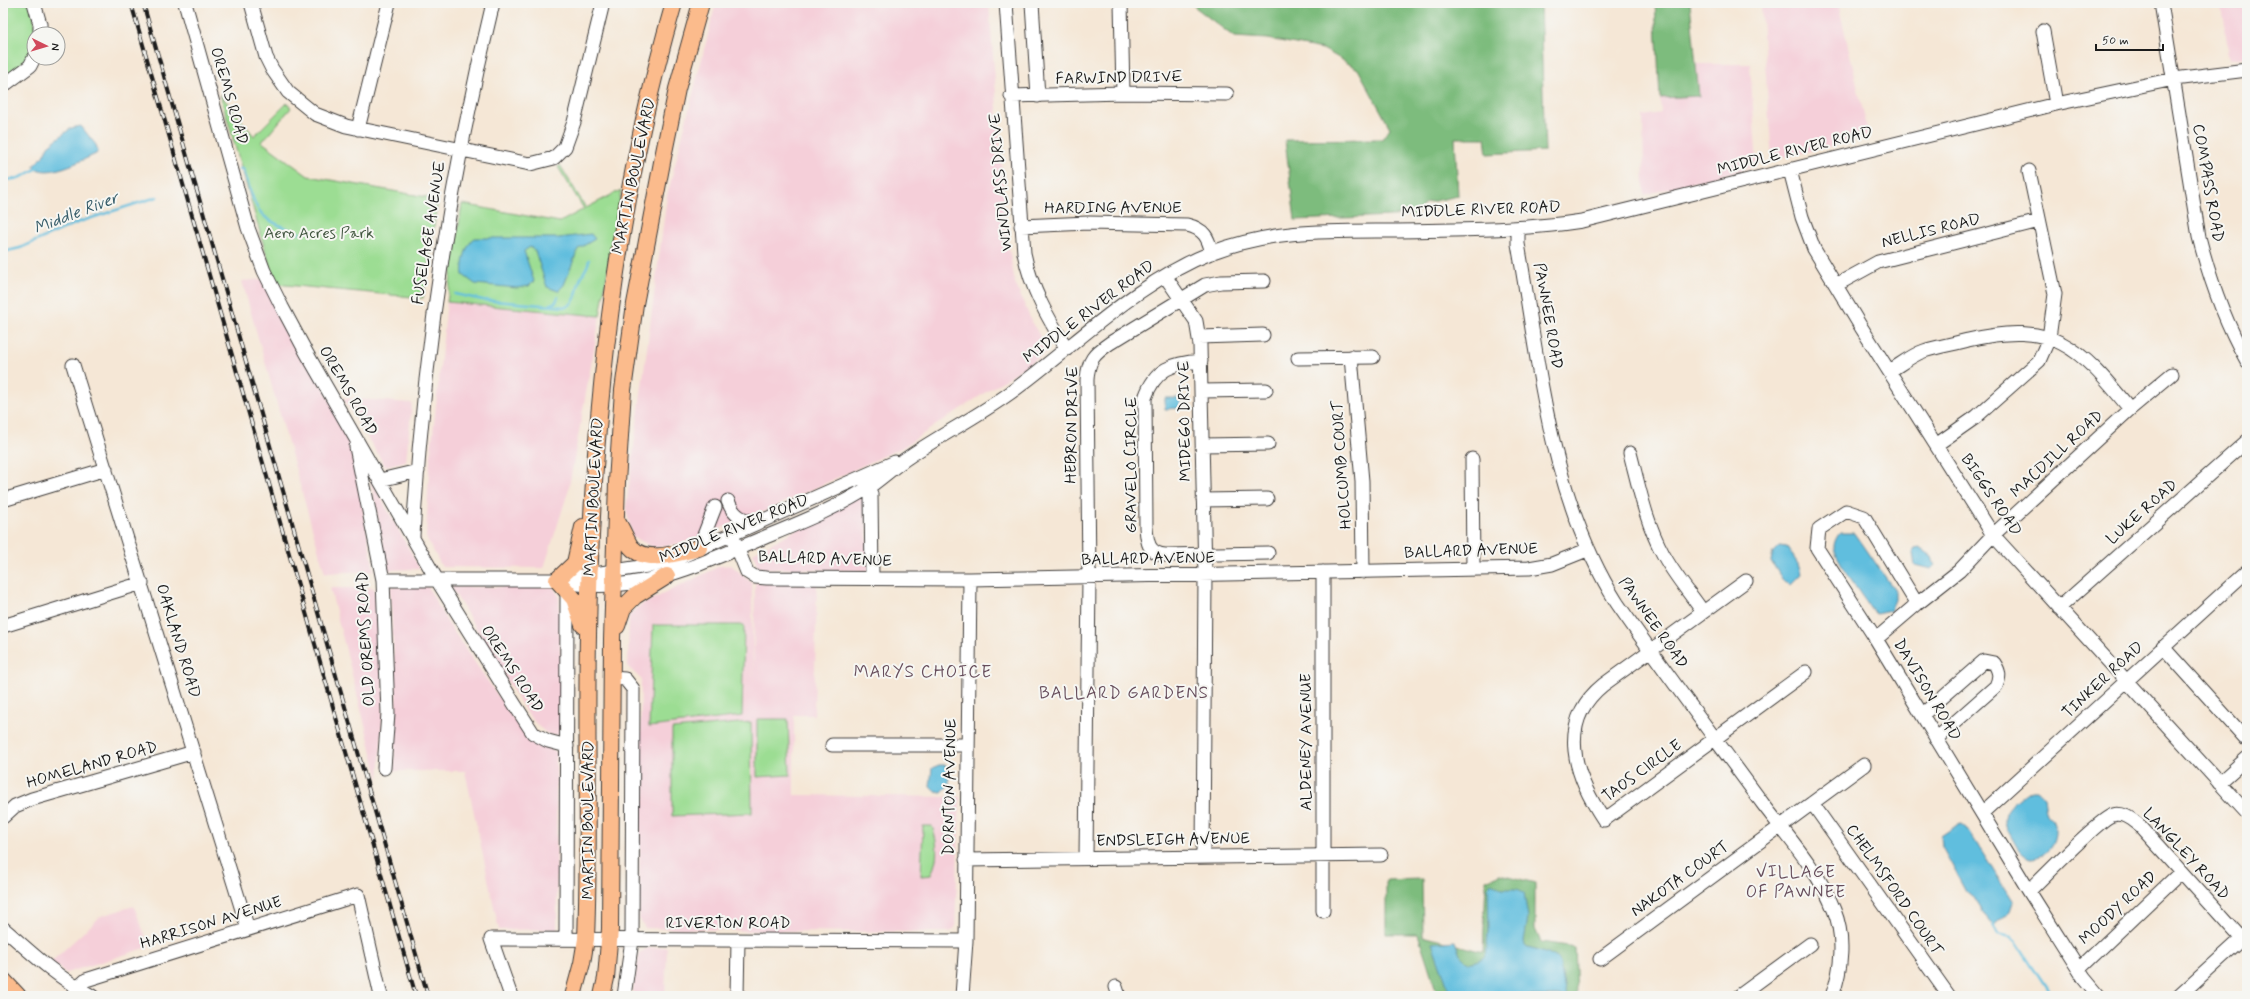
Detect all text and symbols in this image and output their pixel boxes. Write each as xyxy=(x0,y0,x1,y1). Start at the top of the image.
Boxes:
north arrow xyxy=(26,26,66,66)
scale bar xyxy=(2096,26,2163,52)
text: 50 m xyxy=(2102,33,2129,49)
text: N xyxy=(48,43,62,51)
street label: OREMS ROAD xyxy=(205,45,253,147)
street label: FARWIND DRIVE xyxy=(1055,66,1183,90)
street label: MARTIN BOULEVARD xyxy=(607,96,661,256)
street label: WINDLASS DRIVE xyxy=(984,112,1018,252)
street label: MIDDLE RIVER ROAD xyxy=(1715,122,1875,180)
street label: COMPASS ROAD xyxy=(2187,122,2229,244)
street label: FUSELAGE AVENUE xyxy=(407,160,451,306)
water label: Middle River xyxy=(30,186,123,239)
street label: MIDDLE RIVER ROAD xyxy=(1401,197,1561,223)
street label: HARDING AVENUE xyxy=(1044,198,1182,219)
street label: NELLIS ROAD xyxy=(1879,209,1983,253)
park label: Aero Acres Park xyxy=(264,223,374,244)
street label: MIDDLE RIVER ROAD xyxy=(1019,256,1159,368)
street label: PAWNEE ROAD xyxy=(1528,261,1568,371)
street label: OREMS ROAD xyxy=(314,342,382,440)
street label: MIDEGO DRIVE xyxy=(1173,360,1197,482)
street label: HEBRON DRIVE xyxy=(1060,366,1084,484)
street label: GRAVELO CIRCLE xyxy=(1121,397,1142,533)
street label: HOLCUMB COURT xyxy=(1327,399,1357,530)
street label: MACDILL ROAD xyxy=(2006,405,2108,503)
street label: MARTIN BOULEVARD xyxy=(579,417,609,577)
street label: BIGGS ROAD xyxy=(1956,450,2026,540)
street label: LUKE ROAD xyxy=(2102,475,2182,549)
street label: MIDDLE RIVER ROAD xyxy=(656,489,812,569)
street label: BALLARD AVENUE xyxy=(1404,538,1538,564)
street label: BALLARD AVENUE xyxy=(758,546,892,572)
street label: BALLARD AVENUE xyxy=(1081,547,1215,571)
street label: OLD OREMS ROAD xyxy=(352,571,380,707)
street label: PAWNEE ROAD xyxy=(1614,573,1692,673)
street label: OAKLAND ROAD xyxy=(151,581,205,701)
street label: OREMS ROAD xyxy=(476,621,548,717)
street label: DAVISON ROAD xyxy=(1888,635,1966,745)
street label: TINKER ROAD xyxy=(2058,637,2148,723)
district label: MARYS CHOICE xyxy=(854,661,992,683)
street label: ALDENEY AVENUE xyxy=(1296,673,1317,811)
district label: BALLARD GARDENS xyxy=(1039,682,1209,704)
street label: DORNTON AVENUE xyxy=(938,719,962,855)
street label: TAOS CIRCLE xyxy=(1598,735,1686,807)
street label: HOMELAND ROAD xyxy=(24,736,160,794)
street label: MARTIN BOULEVARD xyxy=(578,741,599,899)
street label: LANGLEY ROAD xyxy=(2138,803,2234,905)
street label: CHELMSFORD COURT xyxy=(1841,820,1948,961)
street label: ENDSLEIGH AVENUE xyxy=(1096,828,1250,852)
street label: NAKOTA COURT xyxy=(1627,836,1733,922)
district label: VILLAGE OF PAWNEE xyxy=(1746,861,1846,903)
street label: MOODY ROAD xyxy=(2074,866,2162,950)
street label: HARRISON AVENUE xyxy=(138,891,284,955)
street label: RIVERTON ROAD xyxy=(665,913,791,934)

